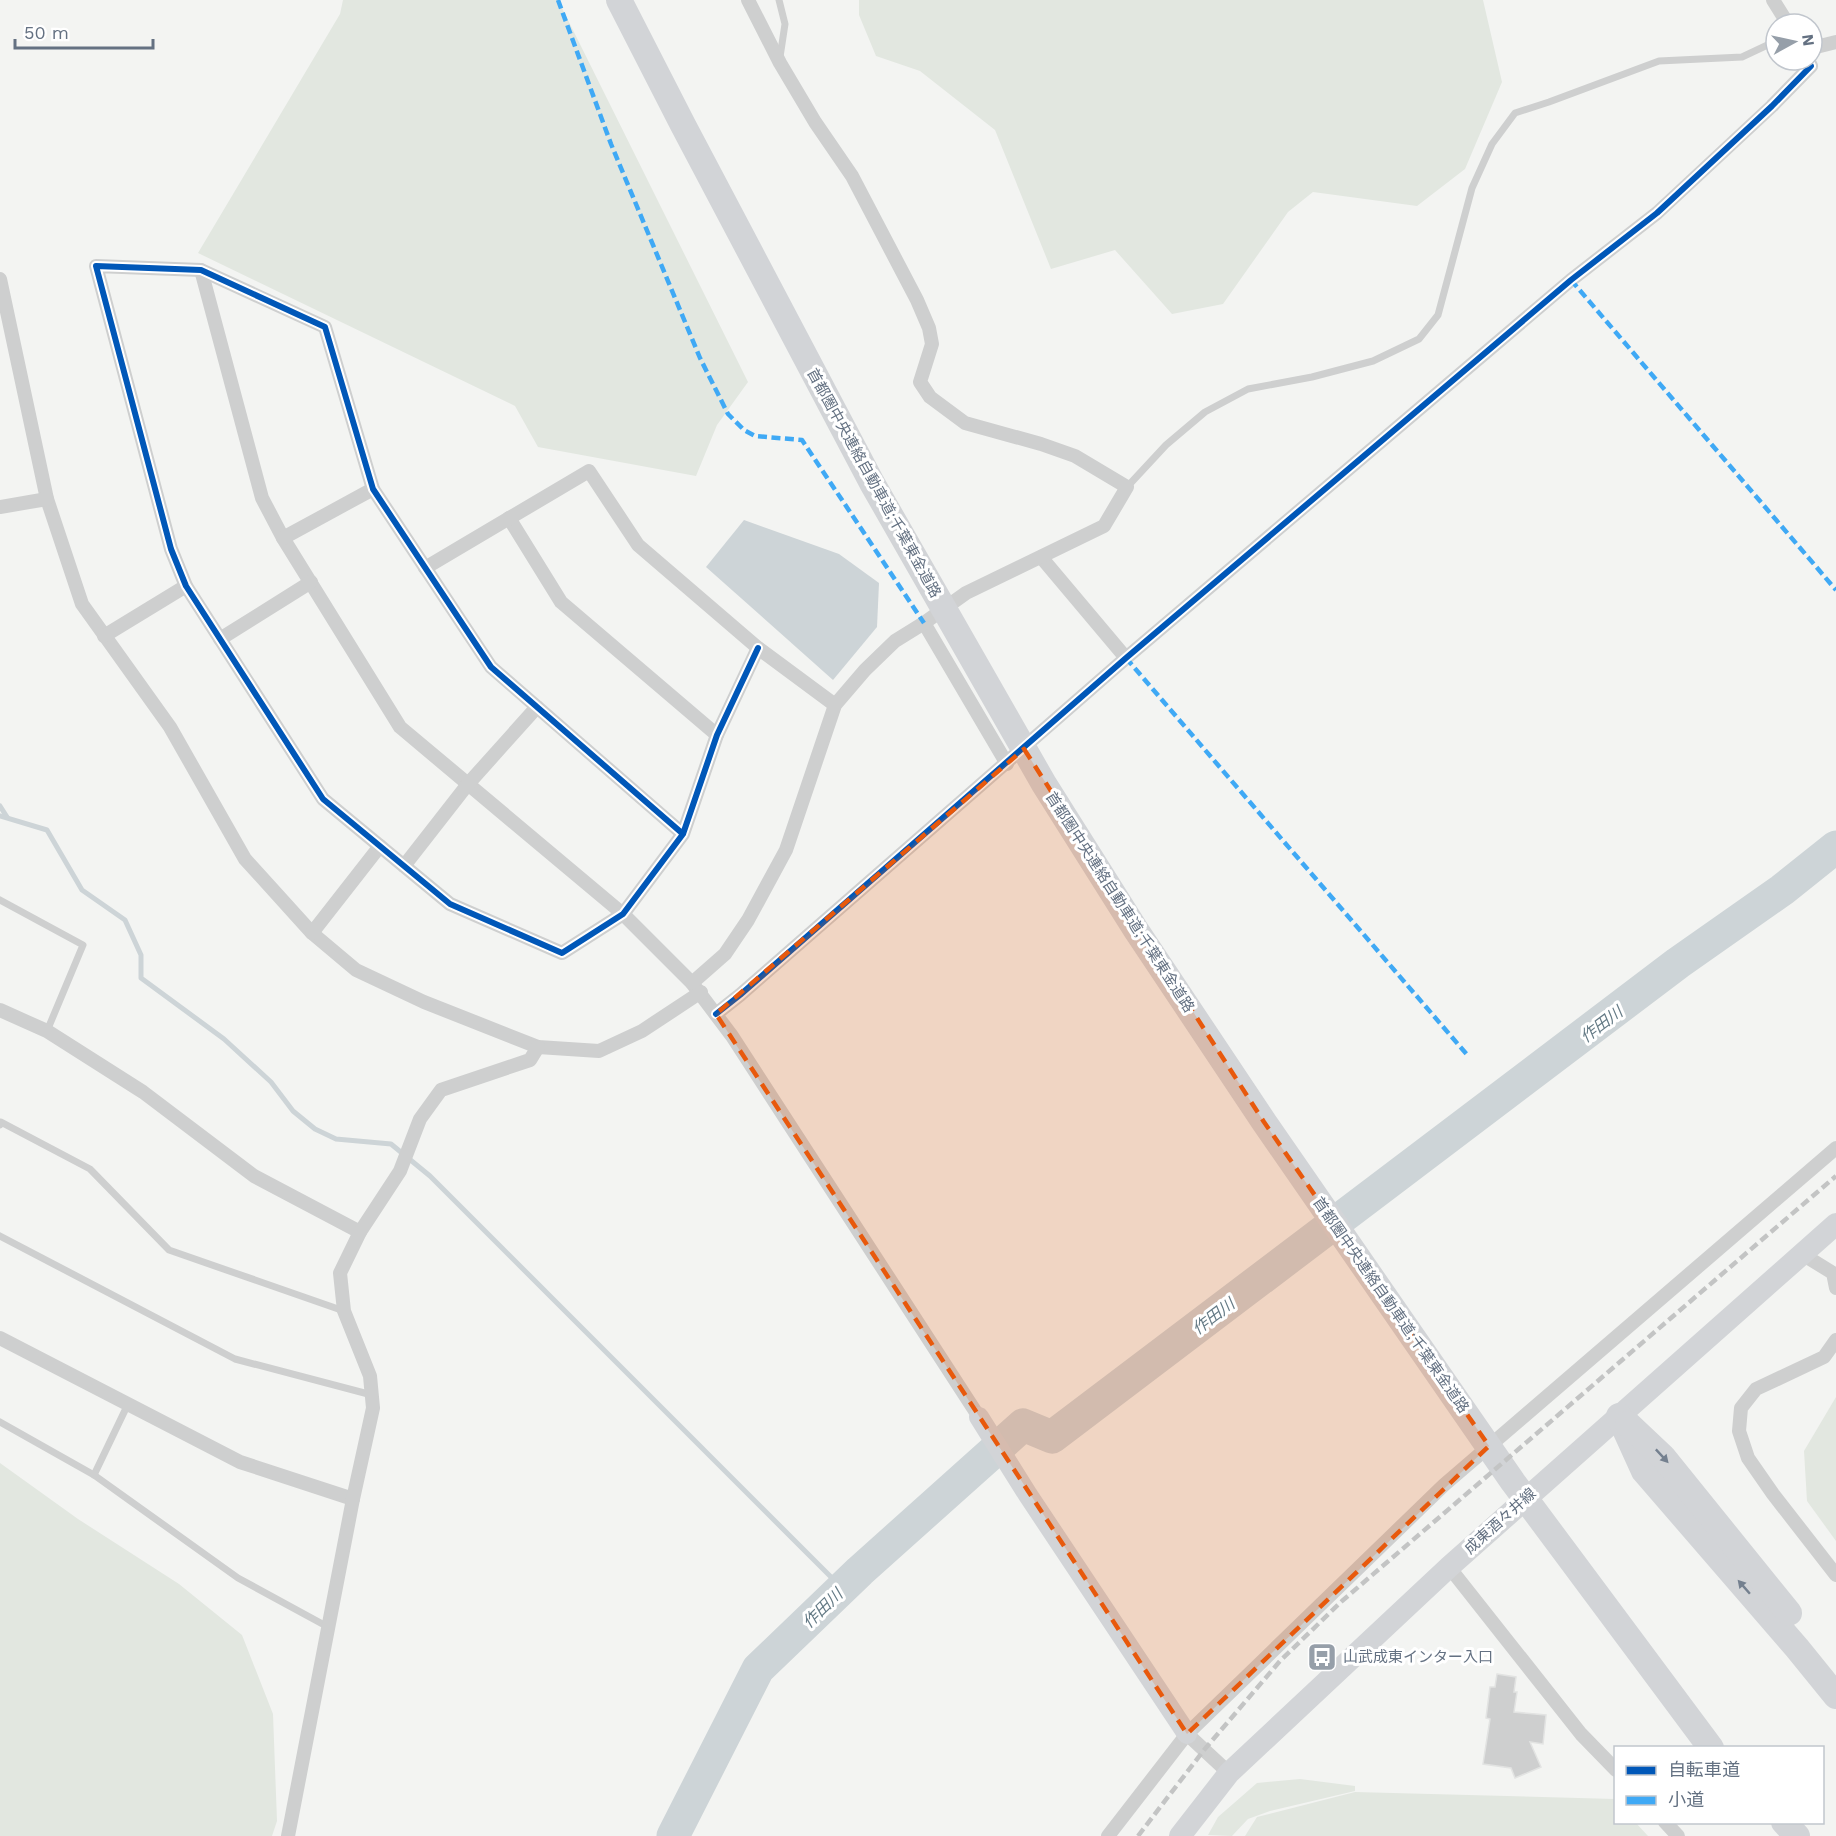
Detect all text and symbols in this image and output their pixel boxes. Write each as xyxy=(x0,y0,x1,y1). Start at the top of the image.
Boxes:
scale bar xyxy=(15,12,153,50)
north arrow xyxy=(1764,12,1824,72)
text: 50 m xyxy=(24,22,69,43)
text: N xyxy=(1798,33,1819,47)
street label: 首都圏中央連絡自動車道;千葉東金道路 xyxy=(803,365,945,601)
street label: 首都圏中央連絡自動車道;千葉東金道路 xyxy=(1042,788,1198,1016)
water label: 作田川 xyxy=(1576,1001,1628,1046)
street label: 首都圏中央連絡自動車道;千葉東金道路 xyxy=(1309,1194,1473,1416)
water label: 作田川 xyxy=(1188,1293,1240,1338)
one-way arrow xyxy=(1654,1449,1668,1463)
street label: 成東酒々井線 xyxy=(1461,1484,1539,1558)
one-way arrow xyxy=(1738,1580,1751,1595)
water label: 作田川 xyxy=(798,1583,848,1632)
bus stop icon: 山武成東インター入口 xyxy=(1306,1641,1338,1673)
place label: 山武成東インター入口 xyxy=(1343,1648,1493,1666)
legend xyxy=(1614,1746,1824,1824)
text: 自転車道 xyxy=(1668,1759,1740,1780)
text: 小道 xyxy=(1668,1789,1704,1810)

